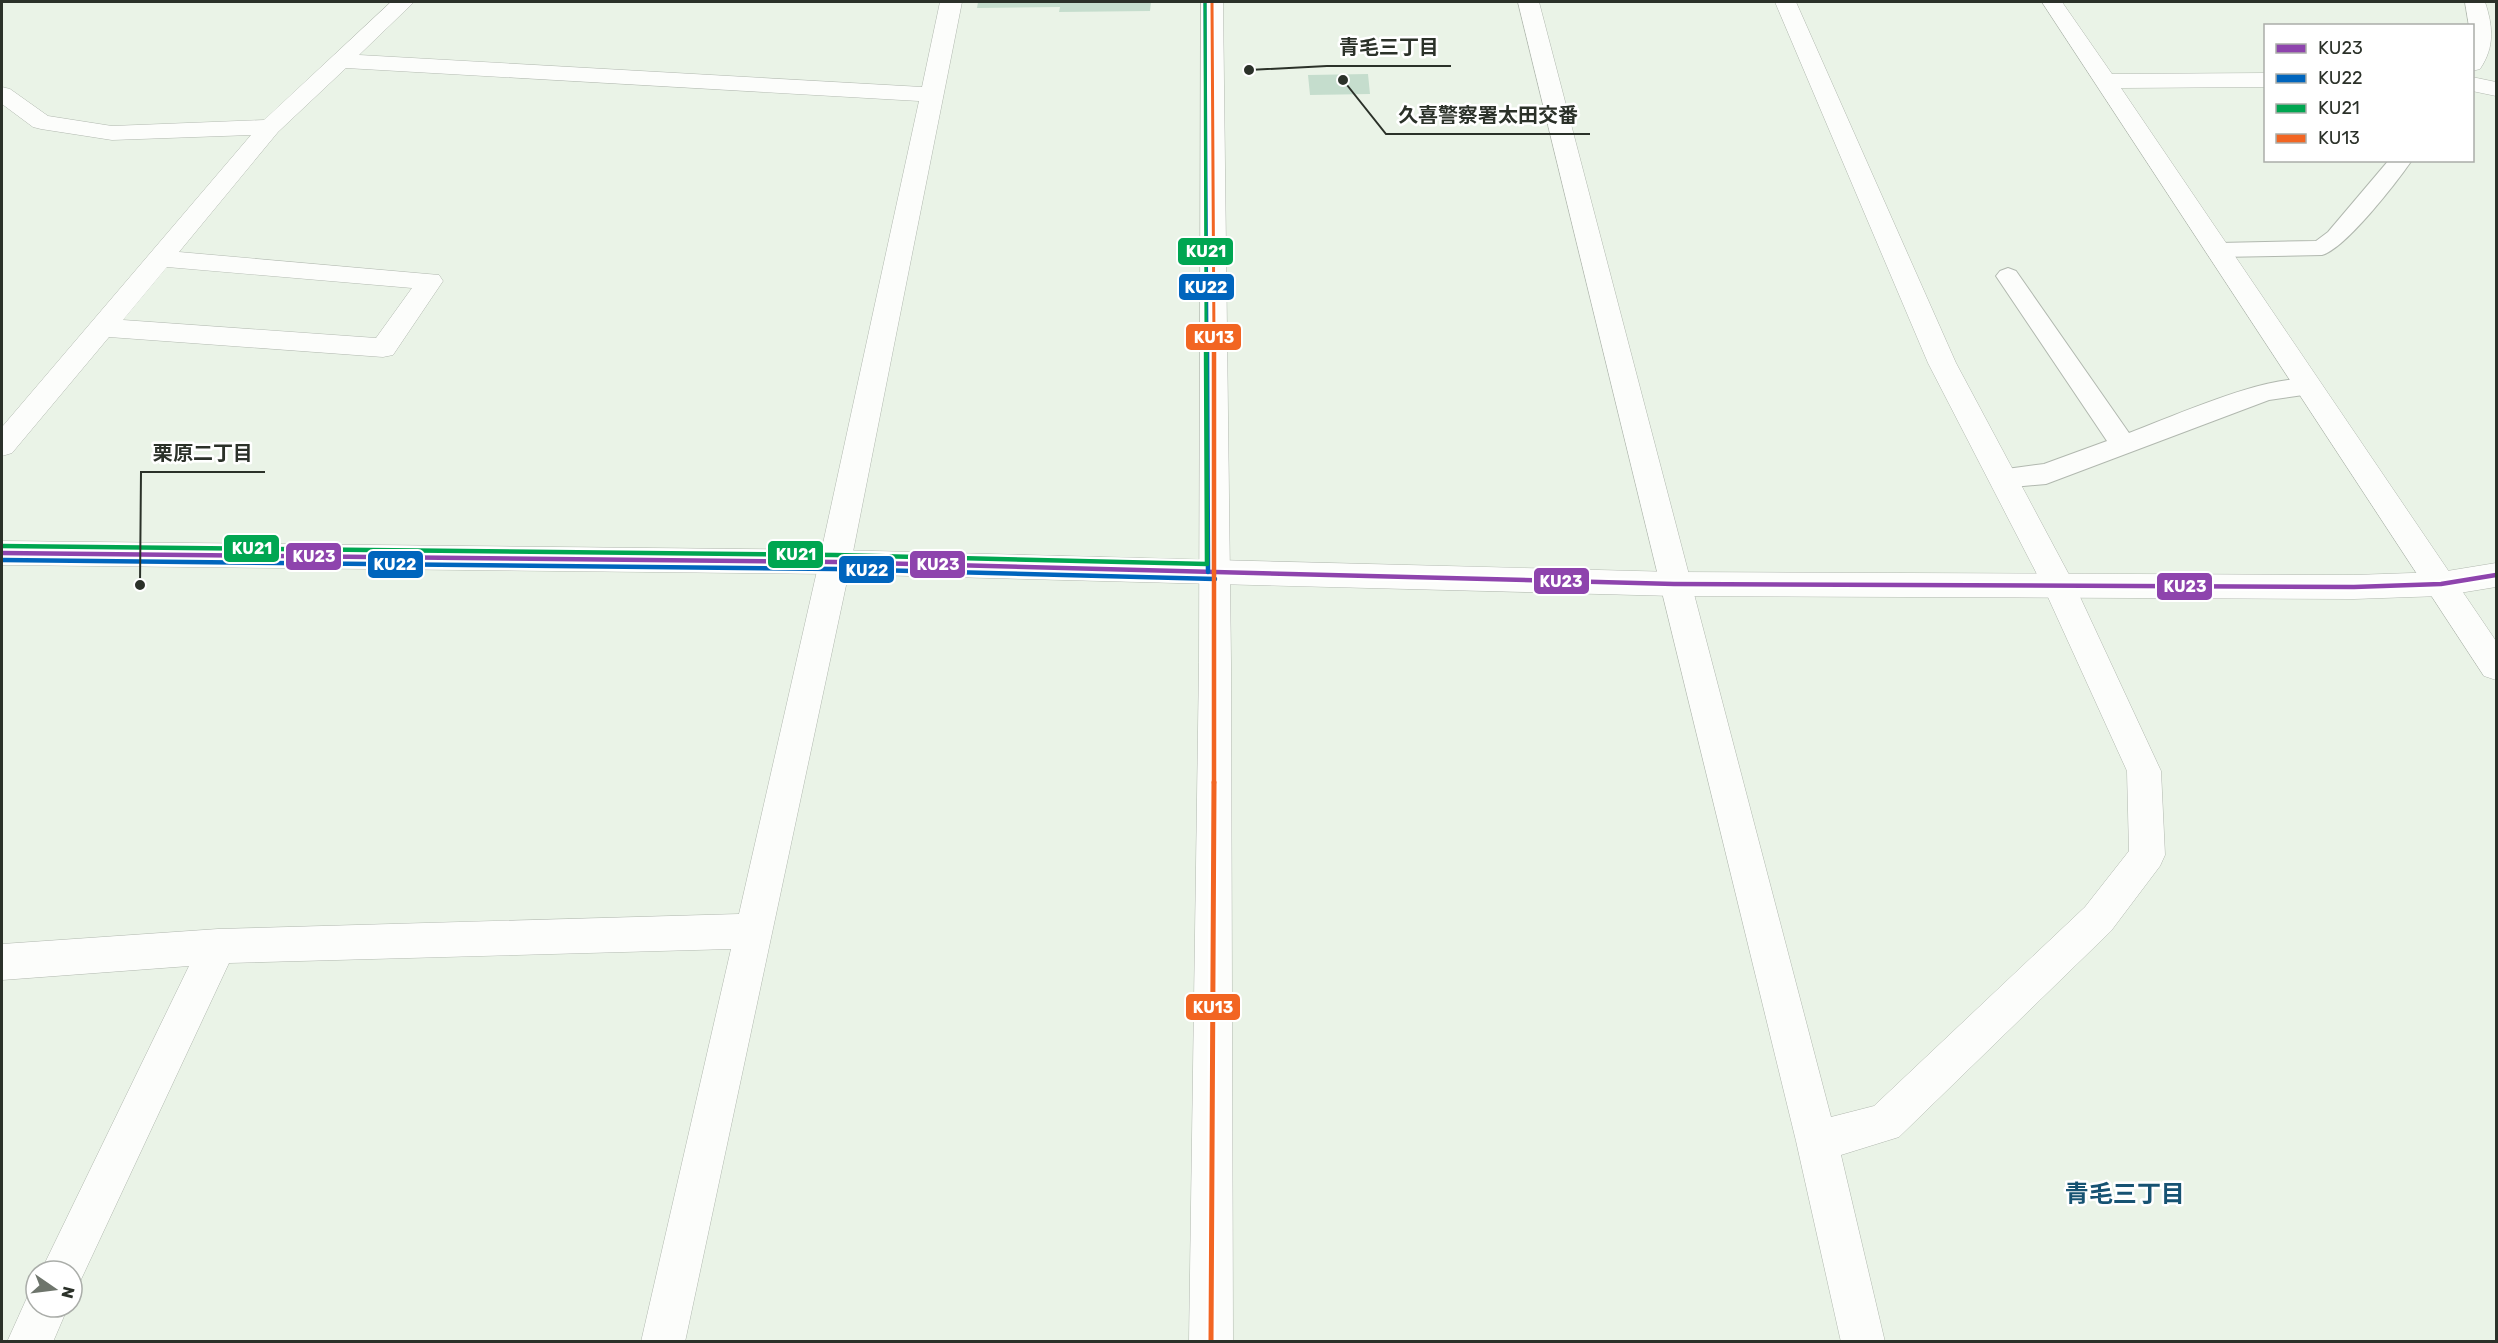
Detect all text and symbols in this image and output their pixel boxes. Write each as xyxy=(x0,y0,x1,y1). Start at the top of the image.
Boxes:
legend xyxy=(2264,24,2474,162)
callout: 青毛三丁目 xyxy=(1327,28,1451,66)
text: 青毛三丁目 xyxy=(1339,35,1439,59)
text: KU23 xyxy=(2318,37,2363,59)
text: KU22 xyxy=(2318,67,2363,89)
callout: 久喜警察署太田交番 xyxy=(1386,96,1590,134)
text: KU21 xyxy=(2318,97,2360,119)
text: 久喜警察署太田交番 xyxy=(1398,103,1578,127)
text: KU13 xyxy=(2318,127,2360,149)
line badge: KU21 xyxy=(1177,237,1234,266)
text: KU21 xyxy=(1186,242,1226,261)
line badge: KU22 xyxy=(1178,273,1235,301)
text: KU22 xyxy=(1185,278,1227,297)
line badge: KU13 xyxy=(1185,323,1242,351)
text: KU13 xyxy=(1194,328,1234,347)
callout: 栗原二丁目 xyxy=(141,434,265,472)
text: 栗原二丁目 xyxy=(153,441,253,465)
line badge: KU21 xyxy=(223,534,280,563)
text: KU21 xyxy=(232,539,272,558)
line badge: KU21 xyxy=(767,540,824,569)
line badge: KU23 xyxy=(285,542,342,571)
text: KU21 xyxy=(776,545,816,564)
text: KU23 xyxy=(292,547,336,566)
line badge: KU22 xyxy=(367,550,424,579)
line badge: KU23 xyxy=(909,550,966,579)
text: KU22 xyxy=(374,555,416,574)
line badge: KU22 xyxy=(838,555,895,584)
text: KU23 xyxy=(916,555,960,574)
text: KU22 xyxy=(846,561,888,580)
line badge: KU23 xyxy=(1533,567,1590,595)
text: KU23 xyxy=(1539,572,1583,591)
line badge: KU23 xyxy=(2156,572,2213,601)
text: KU23 xyxy=(2163,577,2207,596)
line badge: KU13 xyxy=(1185,993,1241,1021)
text: KU13 xyxy=(1193,998,1233,1017)
district label: 青毛三丁目 xyxy=(2065,1180,2185,1208)
north arrow xyxy=(24,1259,84,1319)
text: N xyxy=(57,1285,79,1300)

